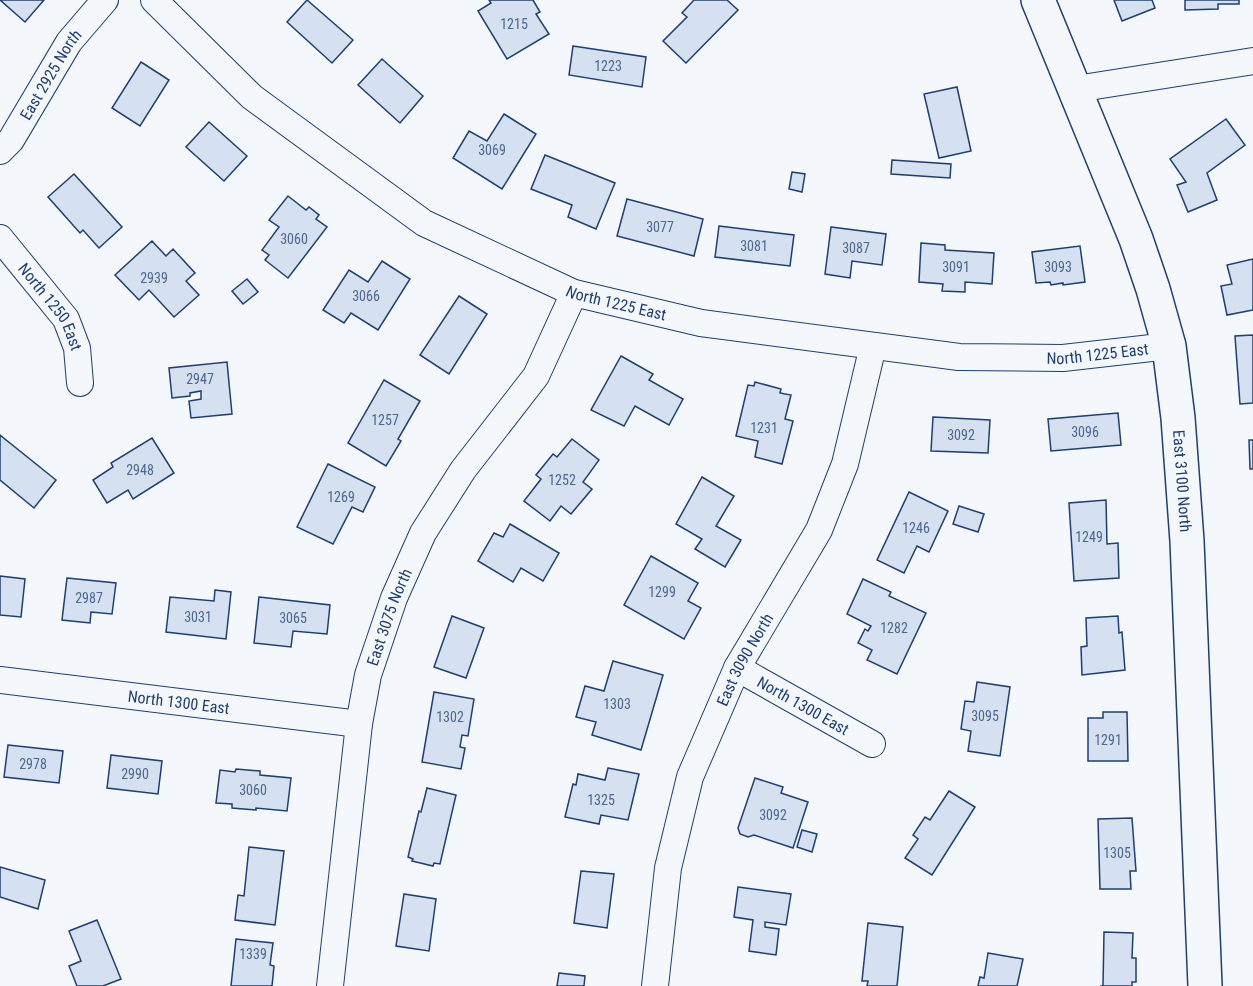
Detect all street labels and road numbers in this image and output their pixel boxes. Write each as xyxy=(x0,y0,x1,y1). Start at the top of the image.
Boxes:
street label: East 2925 North xyxy=(16,25,85,123)
street label: North 1250 East xyxy=(15,259,87,353)
street label: North 1225 East xyxy=(563,281,668,324)
street label: North 1225 East xyxy=(1046,339,1150,368)
street label: East 3100 North xyxy=(1169,429,1196,533)
street label: East 3075 North xyxy=(362,565,415,668)
street label: East 3090 North xyxy=(712,610,777,709)
street label: North 1300 East xyxy=(754,672,853,739)
street label: North 1300 East xyxy=(127,686,231,718)

